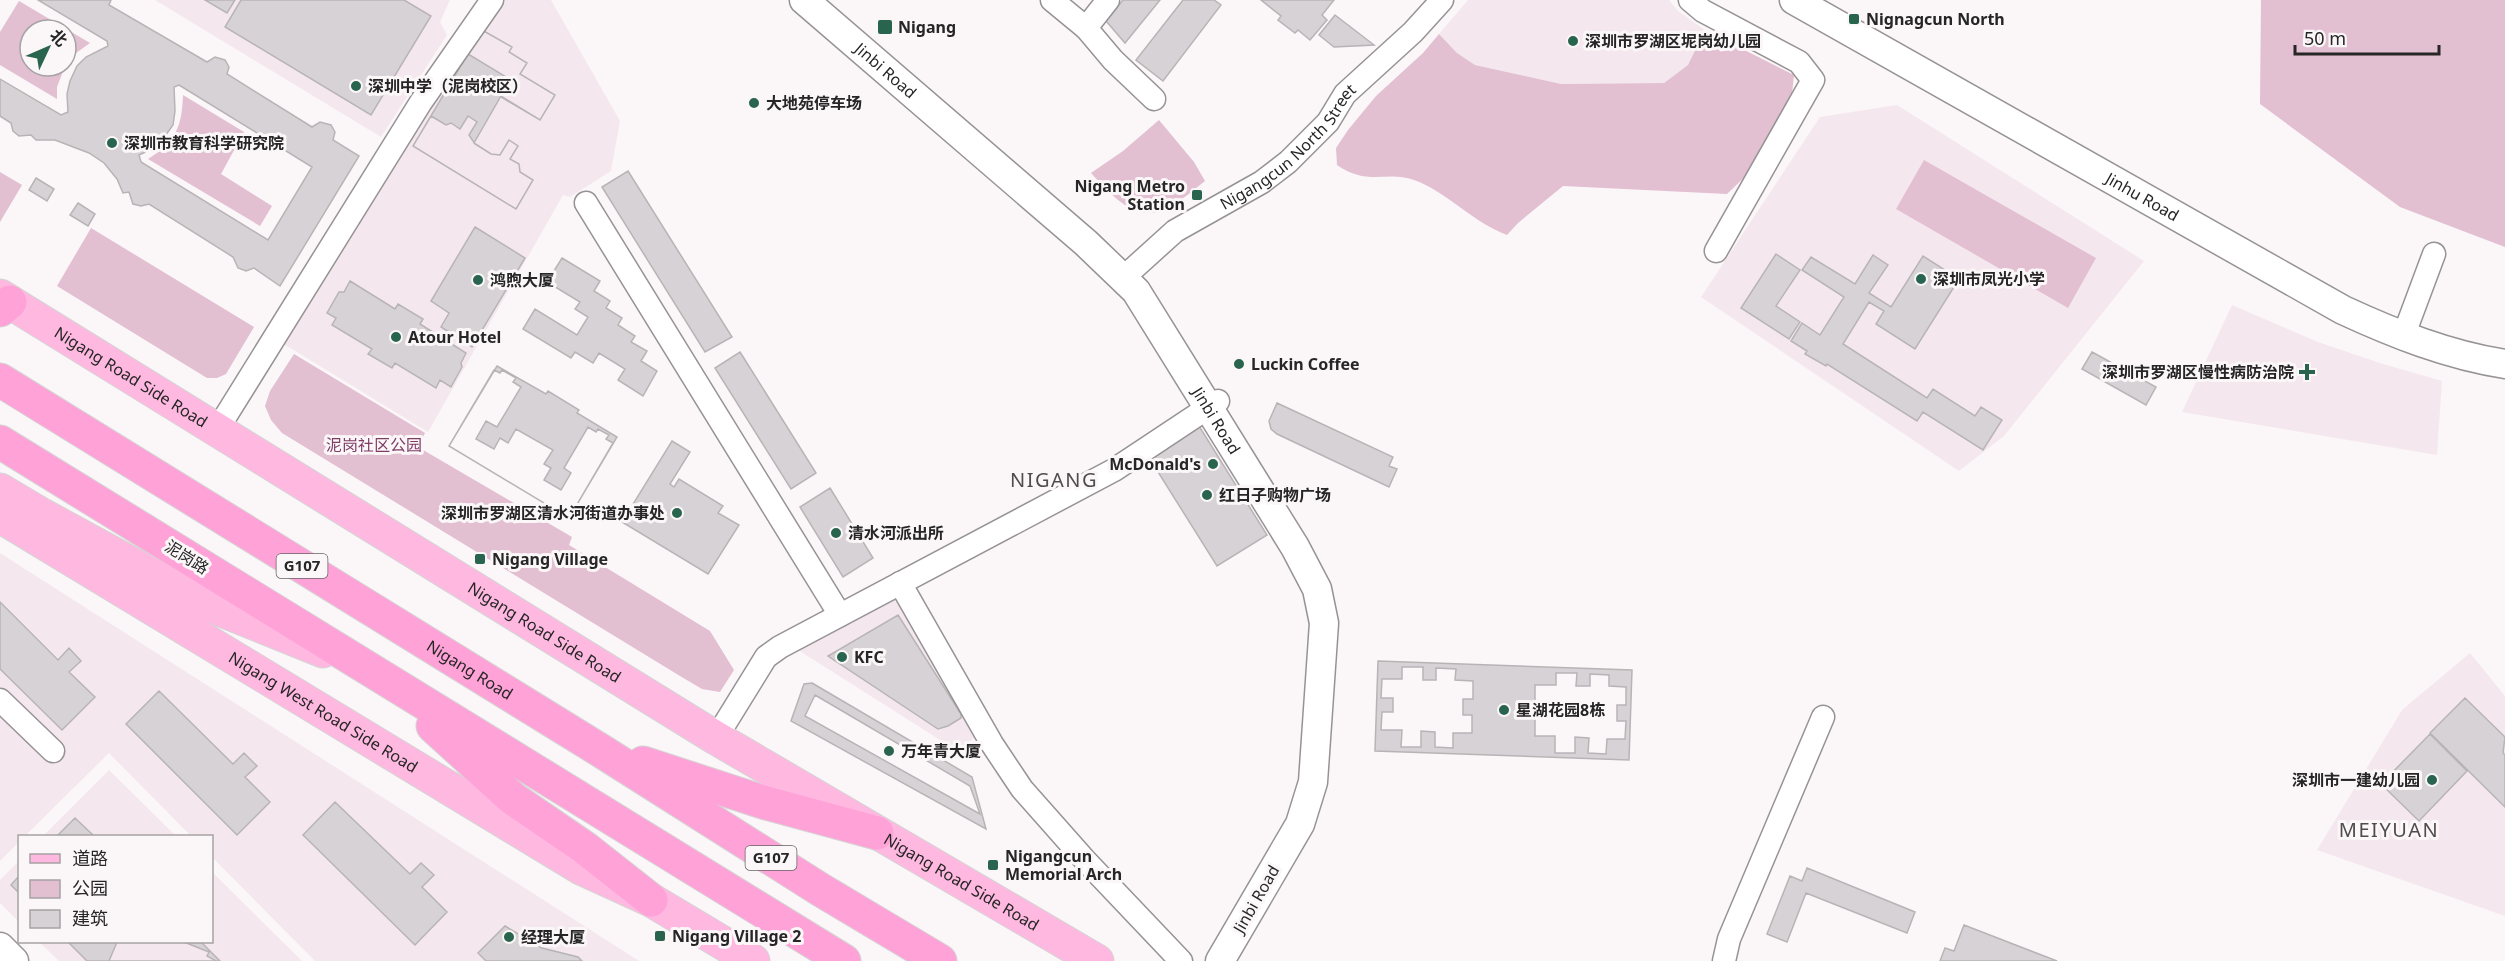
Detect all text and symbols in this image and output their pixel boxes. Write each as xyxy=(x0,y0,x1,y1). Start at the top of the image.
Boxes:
place label: Nignagcun North xyxy=(1866,8,2005,30)
marker: Nignagcun North xyxy=(1847,12,1861,26)
place label: Nigang xyxy=(898,16,956,38)
north arrow xyxy=(18,18,78,78)
marker: Nigang xyxy=(876,18,894,36)
scale bar xyxy=(2295,18,2439,56)
text: 北 xyxy=(45,24,72,51)
text: 50 m xyxy=(2304,26,2346,50)
place label: 深圳市罗湖区坭岗幼儿园 xyxy=(1585,30,1761,52)
marker: 深圳市罗湖区坭岗幼儿园 xyxy=(1566,34,1580,48)
street label: Jinbi Road xyxy=(849,36,921,103)
place label: 深圳中学（泥岗校区） xyxy=(368,75,528,97)
marker: 深圳中学（泥岗校区） xyxy=(349,79,363,93)
street label: Nigangcun North Street xyxy=(1216,79,1360,215)
place label: 大地苑停车场 xyxy=(766,92,862,114)
marker: 大地苑停车场 xyxy=(747,96,761,110)
place label: 深圳市教育科学研究院 xyxy=(124,132,284,154)
marker: 深圳市教育科学研究院 xyxy=(105,136,119,150)
street label: Jinhu Road xyxy=(2100,166,2183,226)
place label: Nigang Metro Station xyxy=(1074,175,1185,215)
marker: Nigang Metro Station xyxy=(1190,188,1204,202)
place label: 深圳市凤光小学 xyxy=(1933,268,2045,290)
place label: 鸿煦大厦 xyxy=(490,269,554,291)
marker: 深圳市凤光小学 xyxy=(1914,272,1928,286)
marker: 鸿煦大厦 xyxy=(471,273,485,287)
street label: Nigang Road Side Road xyxy=(50,321,212,433)
place label: Atour Hotel xyxy=(408,326,501,348)
marker: Atour Hotel xyxy=(389,330,403,344)
place label: Luckin Coffee xyxy=(1251,353,1360,375)
marker: Luckin Coffee xyxy=(1232,357,1246,371)
place label: 深圳市罗湖区慢性病防治院 xyxy=(2102,361,2294,383)
marker: 深圳市罗湖区慢性病防治院 xyxy=(2298,363,2316,381)
street label: Jinbi Road xyxy=(1186,381,1246,458)
park label: 泥岗社区公园 xyxy=(326,434,422,456)
place label: McDonald's xyxy=(1109,453,1201,475)
marker: McDonald's xyxy=(1206,457,1220,471)
district label: NIGANG xyxy=(1010,466,1098,493)
place label: 红日子购物广场 xyxy=(1219,484,1331,506)
marker: 红日子购物广场 xyxy=(1200,488,1214,502)
place label: 深圳市罗湖区清水河街道办事处 xyxy=(441,502,665,524)
marker: 深圳市罗湖区清水河街道办事处 xyxy=(670,506,684,520)
place label: 清水河派出所 xyxy=(848,522,944,544)
marker: 清水河派出所 xyxy=(829,526,843,540)
street label: 泥岗路 xyxy=(161,535,213,579)
place label: Nigang Village xyxy=(492,548,608,570)
marker: Nigang Village xyxy=(473,552,487,566)
road number: G107 xyxy=(276,554,328,578)
street label: Nigang Road Side Road xyxy=(465,578,625,688)
street label: Nigang Road xyxy=(424,636,516,704)
street label: Nigang West Road Side Road xyxy=(225,646,422,778)
place label: KFC xyxy=(854,646,884,668)
marker: KFC xyxy=(835,650,849,664)
place label: 星湖花园8栋 xyxy=(1516,699,1605,721)
marker: 星湖花园8栋 xyxy=(1497,703,1511,717)
place label: 万年青大厦 xyxy=(901,740,981,762)
marker: 万年青大厦 xyxy=(882,744,896,758)
place label: 深圳市一建幼儿园 xyxy=(2292,769,2420,791)
marker: 深圳市一建幼儿园 xyxy=(2425,773,2439,787)
district label: MEIYUAN xyxy=(2339,816,2439,843)
street label: Nigang Road Side Road xyxy=(880,828,1043,936)
legend xyxy=(18,835,213,943)
place label: Nigangcun Memorial Arch xyxy=(1005,845,1122,885)
text: 道路 xyxy=(72,846,108,870)
road number: G107 xyxy=(746,846,796,870)
marker: Nigangcun Memorial Arch xyxy=(986,858,1000,872)
street label: Jinbi Road xyxy=(1227,861,1284,939)
text: 公园 xyxy=(72,876,108,900)
text: 建筑 xyxy=(72,906,108,930)
place label: Nigang Village 2 xyxy=(672,925,801,947)
place label: 经理大厦 xyxy=(521,926,585,948)
marker: Nigang Village 2 xyxy=(653,929,667,943)
marker: 经理大厦 xyxy=(502,930,516,944)

